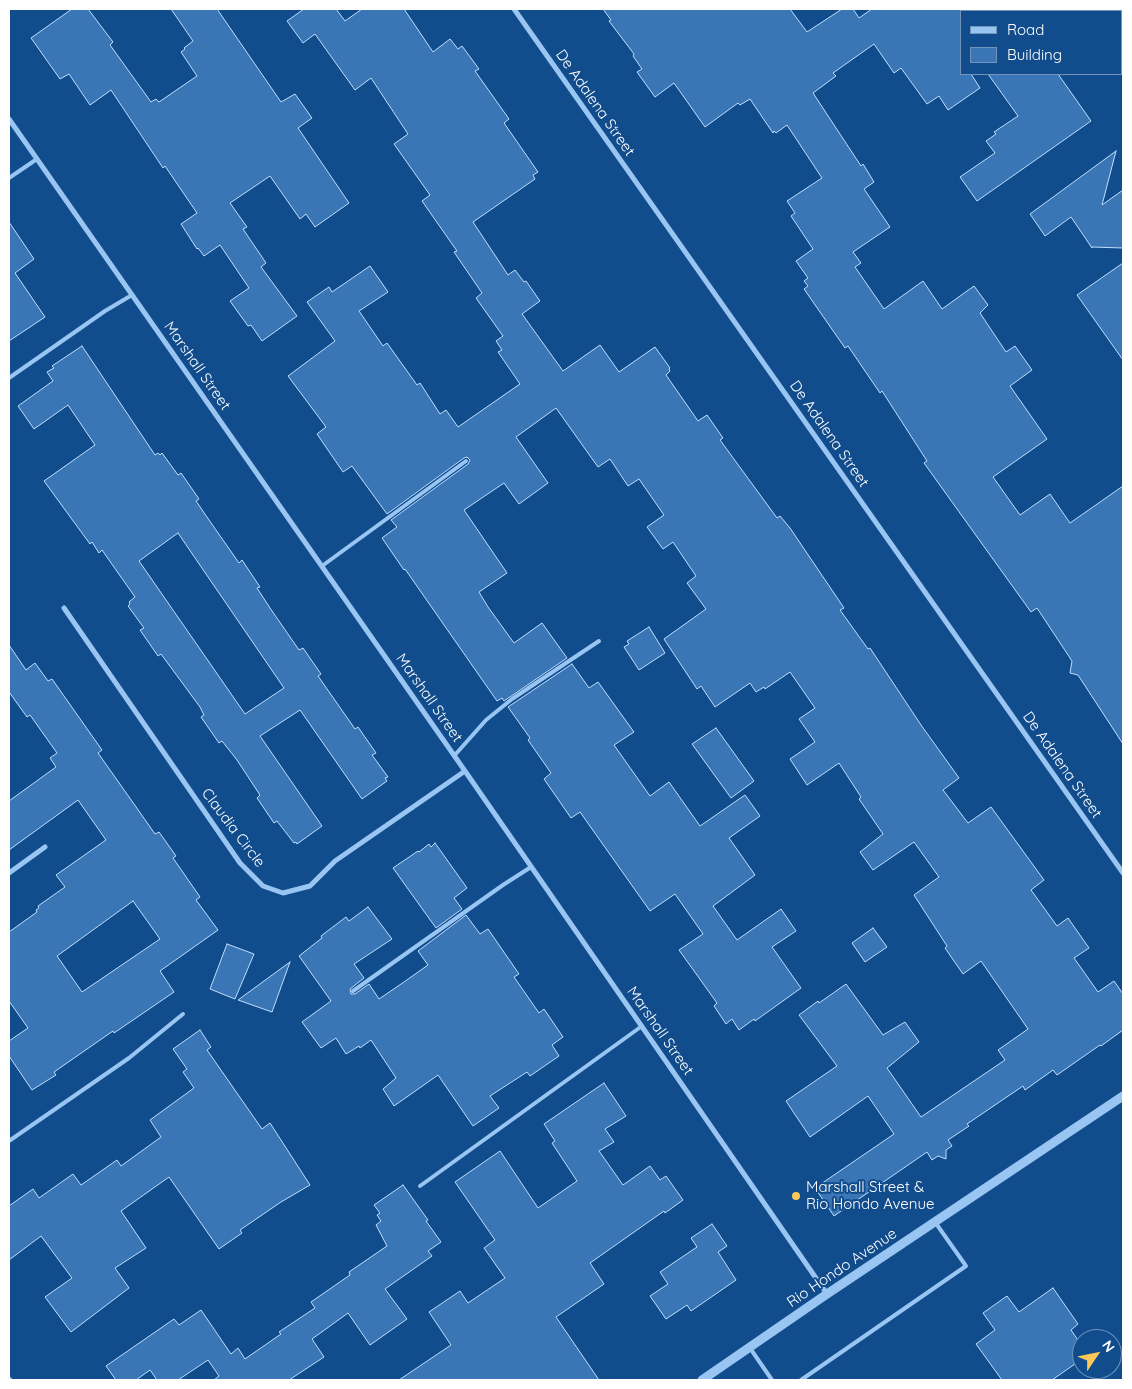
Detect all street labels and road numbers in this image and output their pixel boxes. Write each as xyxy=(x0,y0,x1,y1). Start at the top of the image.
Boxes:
street label: De Adalena Street xyxy=(551,46,639,160)
street label: Marshall Street xyxy=(160,318,234,414)
street label: De Adalena Street xyxy=(785,377,873,491)
street label: Marshall Street xyxy=(392,650,466,746)
street label: De Adalena Street xyxy=(1018,708,1106,822)
street label: Claudia Circle xyxy=(197,785,269,871)
street label: Marshall Street xyxy=(623,983,697,1079)
street label: Rio Hondo Avenue xyxy=(784,1225,900,1311)

